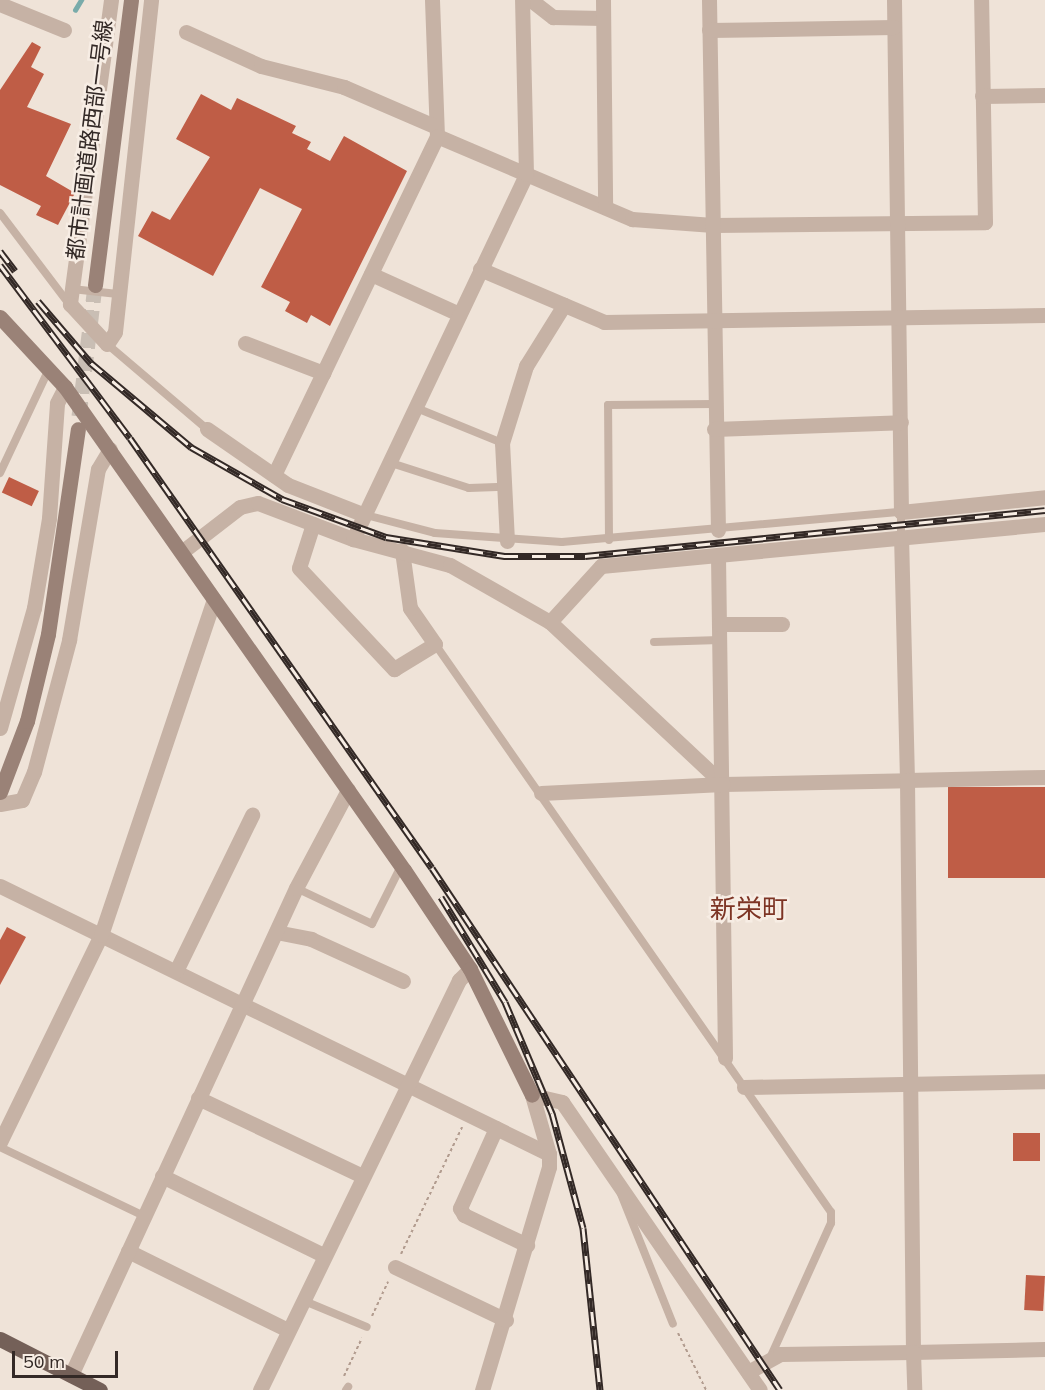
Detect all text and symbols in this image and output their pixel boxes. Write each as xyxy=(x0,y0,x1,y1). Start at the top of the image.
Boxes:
street label: 都市計画道路西部一号線 xyxy=(62,18,118,262)
district label: 新栄町 xyxy=(710,893,788,925)
scale bar xyxy=(15,1339,122,1377)
text: 50 m xyxy=(23,1350,65,1373)

